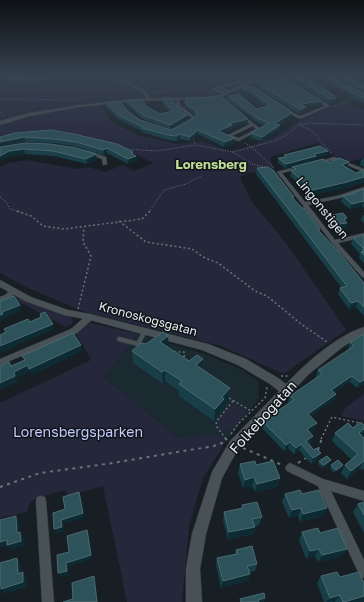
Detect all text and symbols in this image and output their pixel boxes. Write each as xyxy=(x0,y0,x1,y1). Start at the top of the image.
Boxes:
district label: Lorensberg xyxy=(175,156,247,172)
street label: Lingonstigen xyxy=(293,174,352,242)
street label: Kronoskogsgatan xyxy=(97,298,199,339)
street label: Folkebogatan xyxy=(225,377,300,457)
park label: Lorensbergsparken xyxy=(13,423,143,440)

